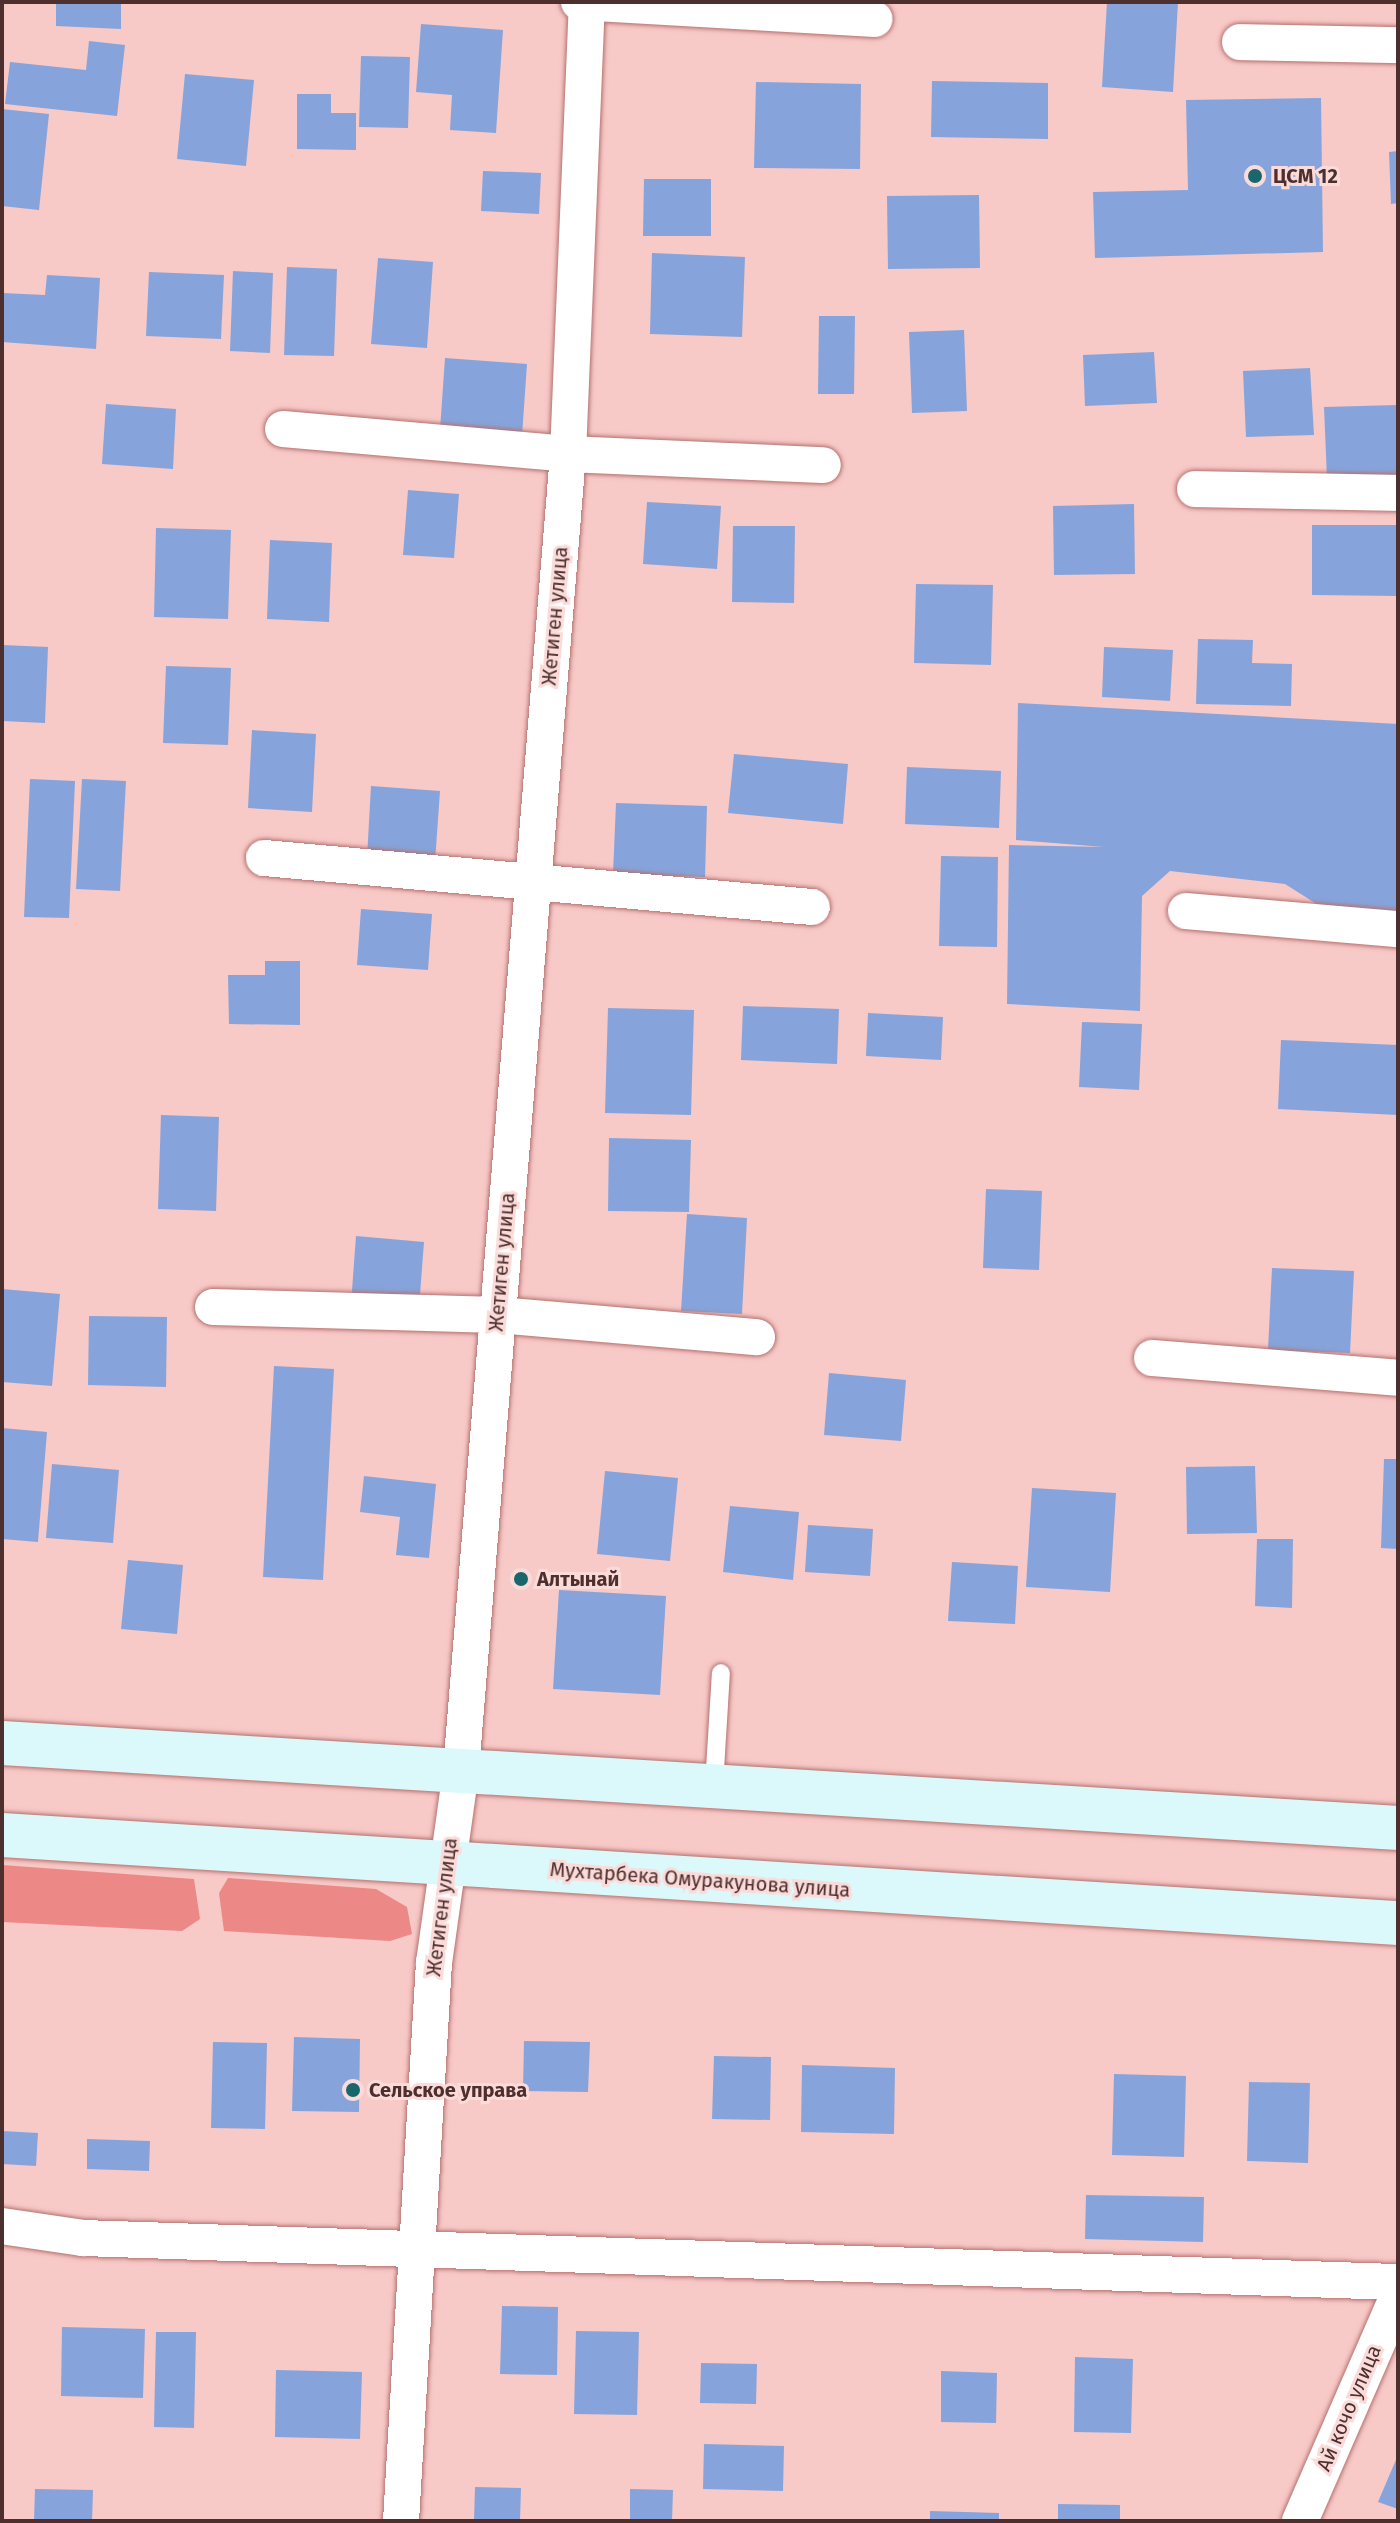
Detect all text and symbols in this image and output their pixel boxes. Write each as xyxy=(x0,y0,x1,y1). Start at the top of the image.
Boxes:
place label: ЦСМ 12 xyxy=(1273,164,1338,188)
marker: ЦСМ 12 xyxy=(1244,165,1266,187)
street label: Жетиген улица xyxy=(537,546,573,686)
street label: Жетиген улица xyxy=(484,1192,520,1332)
place label: Алтынай xyxy=(537,1567,619,1591)
marker: Алтынай xyxy=(512,1570,530,1588)
street label: Жетиген улица xyxy=(422,1836,462,1978)
street label: Мухтарбека Омуракунова улица xyxy=(549,1858,851,1902)
place label: Сельское управа xyxy=(369,2078,527,2102)
marker: Сельское управа xyxy=(344,2081,362,2099)
street label: Ай кочо улица xyxy=(1312,2341,1386,2475)

